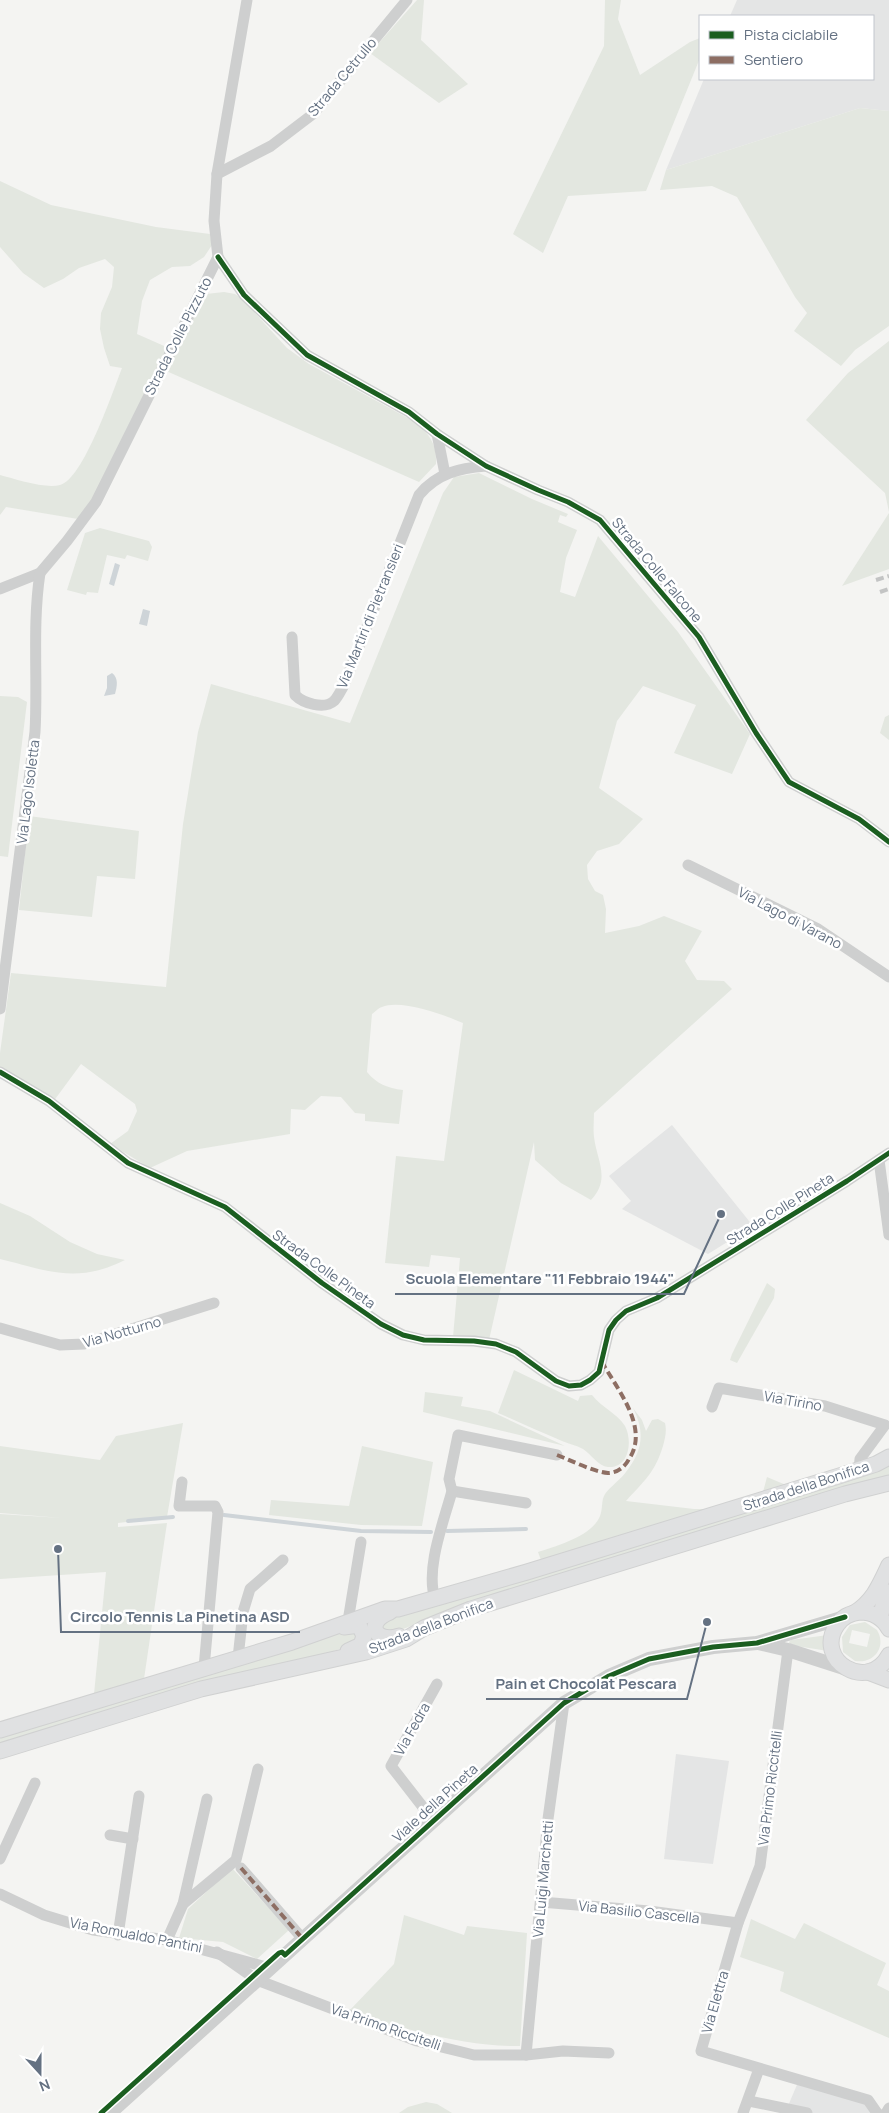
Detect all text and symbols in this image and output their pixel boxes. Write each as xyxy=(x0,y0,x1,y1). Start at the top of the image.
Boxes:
legend xyxy=(699,15,874,80)
text: Pista ciclabile xyxy=(744,24,838,45)
street label: Strada Cetrullo xyxy=(303,33,380,120)
text: Sentiero xyxy=(744,49,803,70)
street label: Strada Colle Pizzuto xyxy=(140,274,216,398)
street label: Strada Colle Falcone xyxy=(608,513,707,626)
street label: Via Martiri di Pietransieri xyxy=(332,541,407,691)
street label: Via Lago Isoletta xyxy=(12,739,43,845)
street label: Via Lago di Varano xyxy=(735,882,846,953)
street label: Strada Colle Pineta xyxy=(723,1168,837,1249)
street label: Strada Colle Pineta xyxy=(269,1225,380,1312)
callout: Scuola Elementare "11 Febbraio 1944" xyxy=(395,1264,684,1294)
text: Scuola Elementare "11 Febbraio 1944" xyxy=(405,1268,675,1289)
street label: Via Notturno xyxy=(81,1311,163,1352)
street label: Via Tirino xyxy=(763,1386,824,1415)
street label: Strada della Bonifica xyxy=(740,1456,871,1515)
street label: Strada della Bonifica xyxy=(366,1593,496,1658)
callout: Circolo Tennis La Pinetina ASD xyxy=(61,1602,300,1632)
text: Circolo Tennis La Pinetina ASD xyxy=(70,1606,290,1627)
callout: Pain et Chocolat Pescara xyxy=(486,1669,687,1699)
text: Pain et Chocolat Pescara xyxy=(495,1673,677,1694)
street label: Via Fedra xyxy=(389,1699,434,1759)
street label: Via Primo Riccitelli xyxy=(753,1729,786,1846)
street label: Viale della Pineta xyxy=(388,1759,481,1846)
street label: Via Luigi Marchetti xyxy=(528,1820,557,1938)
street label: Via Basilio Cascella xyxy=(577,1896,701,1927)
street label: Via Romualdo Pantini xyxy=(68,1912,204,1957)
street label: Via Elettra xyxy=(697,1968,733,2035)
street label: Via Primo Riccitelli xyxy=(328,1999,444,2054)
north arrow xyxy=(15,2048,65,2098)
text: N xyxy=(37,2075,53,2096)

